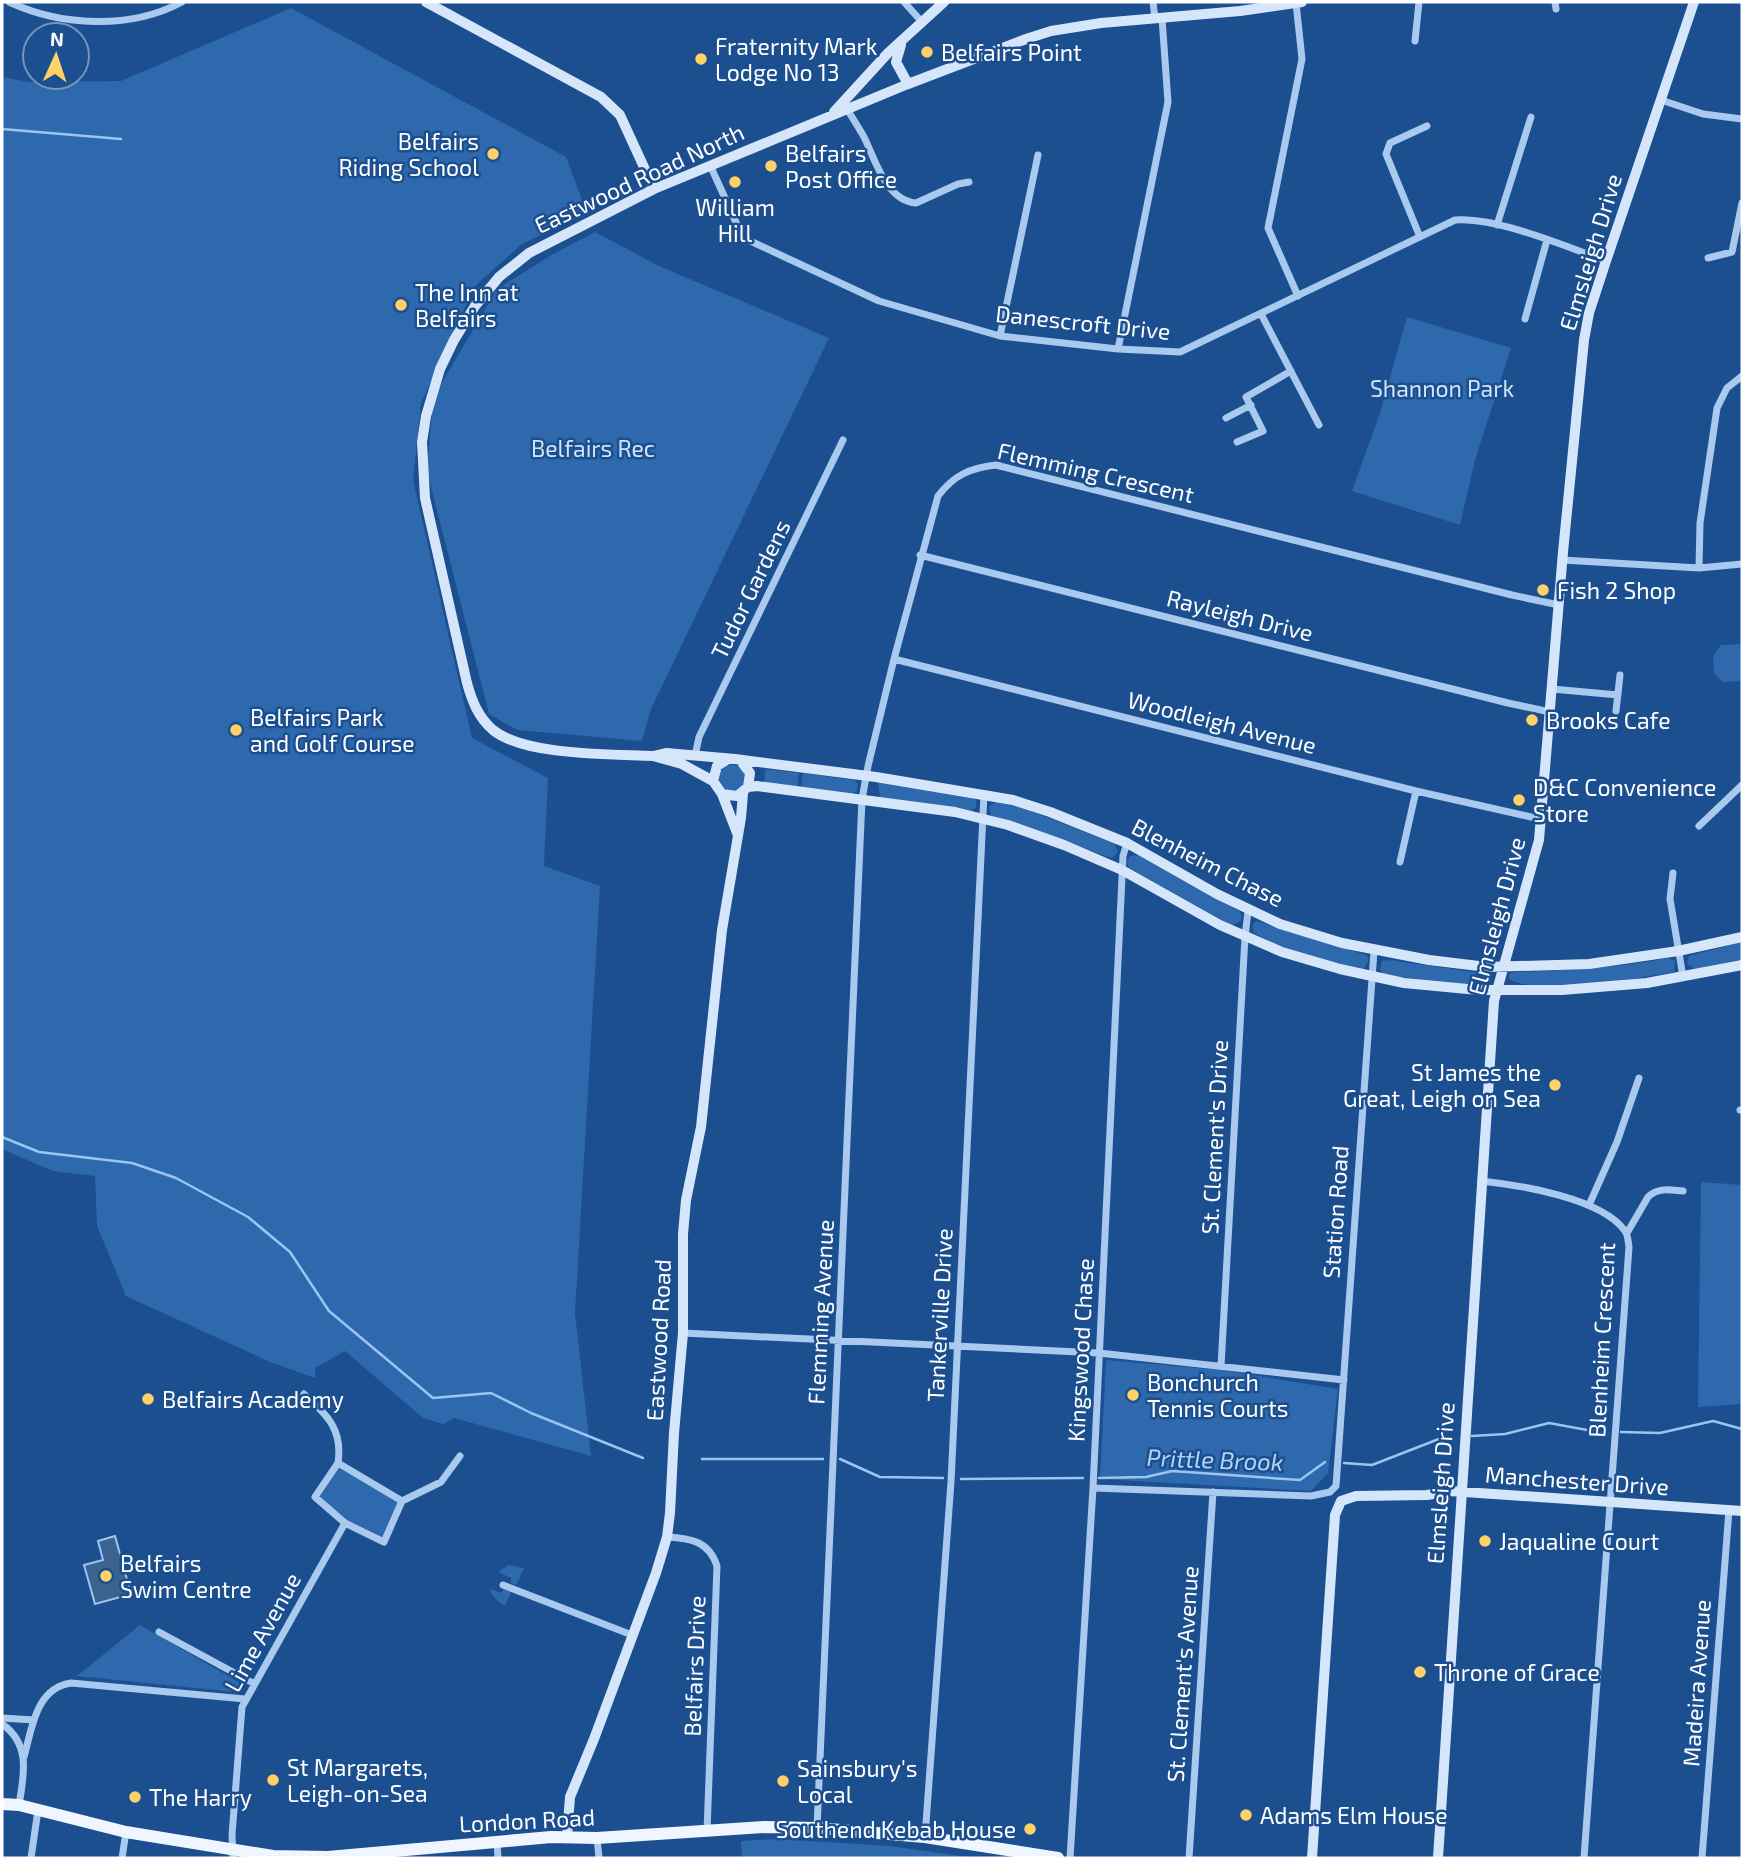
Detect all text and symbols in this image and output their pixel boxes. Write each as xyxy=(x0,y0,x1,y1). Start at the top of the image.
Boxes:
north arrow xyxy=(21,21,91,91)
text: N xyxy=(49,27,64,50)
place label: Fraternity Mark Lodge No 13 xyxy=(715,32,878,86)
place label: Belfairs Point xyxy=(941,38,1082,66)
marker: Belfairs Point xyxy=(919,44,935,60)
marker: Fraternity Mark Lodge No 13 xyxy=(693,51,709,67)
street label: Eastwood Road North xyxy=(530,117,748,239)
place label: Belfairs Riding School xyxy=(338,127,479,181)
place label: Belfairs Post Office xyxy=(785,139,897,193)
marker: Belfairs Riding School xyxy=(485,146,501,162)
marker: Belfairs Post Office xyxy=(763,158,779,174)
street label: Elmsleigh Drive xyxy=(1553,170,1627,334)
marker: William Hill xyxy=(727,174,743,190)
place label: William Hill xyxy=(695,193,775,247)
place label: The Inn at Belfairs xyxy=(415,278,519,332)
marker: The Inn at Belfairs xyxy=(393,297,409,313)
street label: Danescroft Drive xyxy=(994,299,1172,345)
park label: Shannon Park xyxy=(1370,374,1514,402)
park label: Belfairs Rec xyxy=(531,434,655,462)
street label: Flemming Crescent xyxy=(995,436,1197,508)
street label: Tudor Gardens xyxy=(704,515,796,663)
place label: Fish 2 Shop xyxy=(1557,576,1676,604)
marker: Fish 2 Shop xyxy=(1535,582,1551,598)
street label: Rayleigh Drive xyxy=(1164,583,1316,647)
street label: Woodleigh Avenue xyxy=(1125,685,1319,759)
place label: Belfairs Park and Golf Course xyxy=(250,703,415,757)
place label: Brooks Cafe xyxy=(1546,706,1670,734)
marker: Brooks Cafe xyxy=(1524,712,1540,728)
marker: Belfairs Park and Golf Course xyxy=(228,722,244,738)
place label: D&C Convenience Store xyxy=(1533,773,1716,827)
marker: D&C Convenience Store xyxy=(1511,792,1527,808)
street label: Blenheim Chase xyxy=(1127,812,1289,912)
street label: Elmsleigh Drive xyxy=(1461,834,1531,998)
street label: St. Clement's Drive xyxy=(1195,1039,1233,1235)
place label: St James the Great, Leigh on Sea xyxy=(1343,1058,1541,1112)
marker: St James the Great, Leigh on Sea xyxy=(1547,1077,1563,1093)
street label: Station Road xyxy=(1316,1145,1354,1279)
street label: Flemming Avenue xyxy=(801,1219,839,1405)
street label: Tankerville Drive xyxy=(920,1228,958,1402)
street label: Blenheim Crescent xyxy=(1582,1242,1620,1438)
street label: Eastwood Road xyxy=(640,1258,676,1422)
street label: Kingswood Chase xyxy=(1061,1258,1099,1442)
place label: Bonchurch Tennis Courts xyxy=(1147,1368,1288,1422)
place label: Belfairs Academy xyxy=(162,1385,344,1413)
marker: Bonchurch Tennis Courts xyxy=(1125,1387,1141,1403)
marker: Belfairs Academy xyxy=(140,1391,156,1407)
street label: Elmsleigh Drive xyxy=(1420,1401,1460,1565)
water label: Prittle Brook xyxy=(1146,1442,1284,1476)
street label: Manchester Drive xyxy=(1484,1460,1670,1500)
place label: Jaqualine Court xyxy=(1499,1527,1659,1555)
marker: Jaqualine Court xyxy=(1477,1533,1493,1549)
place label: Belfairs Swim Centre xyxy=(120,1549,252,1603)
street label: St. Clement's Avenue xyxy=(1160,1565,1204,1783)
marker: Belfairs Swim Centre xyxy=(98,1568,114,1584)
street label: Lime Avenue xyxy=(218,1568,306,1696)
street label: Belfairs Drive xyxy=(678,1595,710,1737)
street label: Madeira Avenue xyxy=(1676,1598,1716,1768)
place label: Throne of Grace xyxy=(1434,1658,1600,1686)
marker: Throne of Grace xyxy=(1412,1664,1428,1680)
place label: St Margarets, Leigh-on-Sea xyxy=(287,1753,428,1807)
place label: Sainsbury's Local xyxy=(797,1754,917,1808)
marker: St Margarets, Leigh-on-Sea xyxy=(265,1772,281,1788)
marker: Sainsbury's Local xyxy=(775,1773,791,1789)
place label: The Harry xyxy=(149,1783,252,1811)
marker: The Harry xyxy=(127,1789,143,1805)
place label: Adams Elm House xyxy=(1260,1801,1448,1829)
street label: London Road xyxy=(458,1802,596,1838)
marker: Adams Elm House xyxy=(1238,1807,1254,1823)
place label: Southend Kebab House xyxy=(776,1815,1016,1843)
marker: Southend Kebab House xyxy=(1022,1821,1038,1837)

